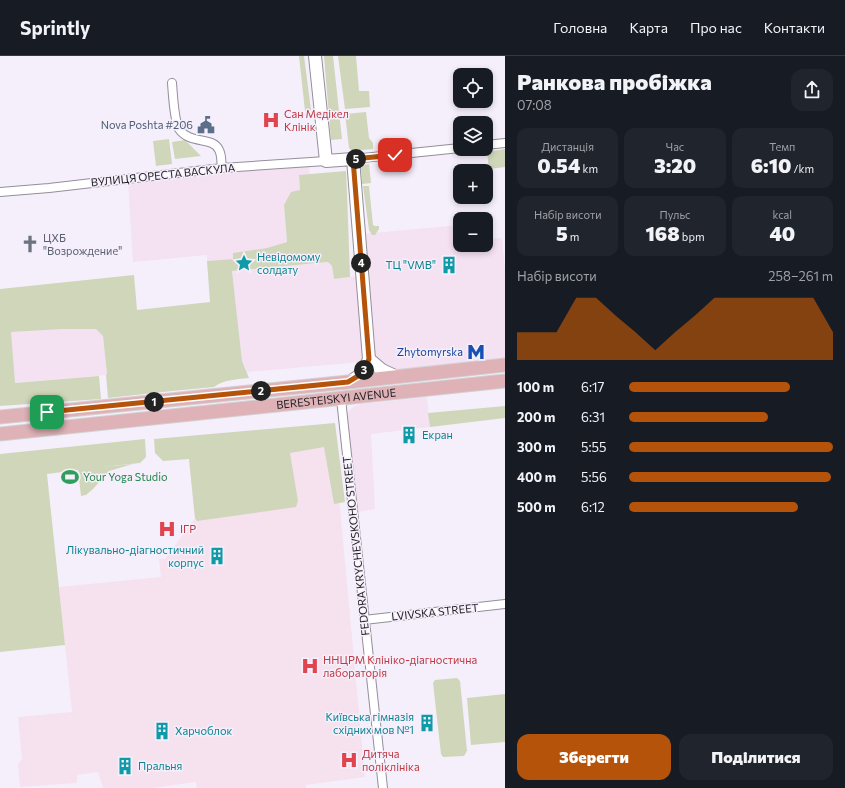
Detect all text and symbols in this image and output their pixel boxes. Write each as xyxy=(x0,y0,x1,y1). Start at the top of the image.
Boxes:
text: Sprintly xyxy=(20,16,90,39)
text: Головна xyxy=(553,19,607,36)
text: Карта xyxy=(629,19,668,36)
text: Про нас xyxy=(690,19,742,36)
text: Контакти xyxy=(764,19,825,36)
map controls xyxy=(453,68,493,252)
button: locate xyxy=(453,68,493,108)
text: Ранкова пробіжка xyxy=(517,68,712,95)
button: share xyxy=(791,69,833,111)
text: 07:08 xyxy=(517,97,552,113)
place label: Сан Медікел Клінік xyxy=(284,107,349,133)
hospital icon: Сан Медікел Клінік xyxy=(261,110,281,130)
public building icon: Nova Poshta #206 xyxy=(196,115,216,135)
button: layers xyxy=(453,116,493,156)
place label: Nova Poshta #206 xyxy=(101,118,193,131)
pin xyxy=(378,138,412,172)
text: Дистанція xyxy=(541,140,594,153)
text: Час xyxy=(666,140,684,153)
text: Темп xyxy=(769,140,795,153)
icon: check xyxy=(384,144,406,166)
pin: 5 xyxy=(346,149,366,169)
text: 5 xyxy=(353,152,359,165)
text: 0.54 xyxy=(537,153,580,177)
text: 3:20 xyxy=(654,153,696,177)
text: 6:10 xyxy=(751,153,791,177)
street label: ВУЛИЦЯ ОРЕСТА ВАСКУЛА xyxy=(90,160,236,189)
text: km xyxy=(580,162,598,175)
text: /km xyxy=(791,162,814,175)
button: + xyxy=(453,164,493,204)
text: Набір висоти xyxy=(534,208,601,221)
text: Пульс xyxy=(660,208,690,221)
text: kcal xyxy=(772,208,792,221)
button: − xyxy=(453,212,493,252)
text: 5 xyxy=(556,221,568,245)
text: 168 xyxy=(645,221,680,245)
text: 40 xyxy=(769,221,795,245)
text: m xyxy=(568,230,579,243)
text: bpm xyxy=(680,230,704,243)
place label: ЦХБ "Возрождение" xyxy=(43,231,122,257)
church icon: ЦХБ "Возрождение" xyxy=(20,234,40,254)
place label: Невідомому солдату xyxy=(257,250,321,276)
place icon: Невідомому солдату xyxy=(234,253,254,273)
pin: 4 xyxy=(351,253,371,273)
building icon: ТЦ "VMB" xyxy=(439,255,459,275)
text: 4 xyxy=(358,256,364,269)
place label: ТЦ "VMB" xyxy=(386,258,436,271)
text: Набір висоти xyxy=(517,268,597,284)
text: 258–261 m xyxy=(768,268,833,284)
metro station icon: Zhytomyrska xyxy=(466,342,486,362)
place label: Zhytomyrska xyxy=(397,345,463,358)
pin: 3 xyxy=(354,360,374,380)
text: 3 xyxy=(361,363,367,376)
text: 100 m xyxy=(517,379,554,395)
text: 6:17 xyxy=(581,379,604,395)
pin: 2 xyxy=(251,381,271,401)
text: 2 xyxy=(258,384,264,397)
street label: BERESTEISKYI AVENUE xyxy=(275,385,397,411)
pin: 1 xyxy=(144,392,164,412)
pin xyxy=(30,395,64,429)
text: 1 xyxy=(152,395,156,408)
icon: arrive xyxy=(36,401,58,423)
text: 200 m xyxy=(517,409,555,425)
text: 6:31 xyxy=(581,409,605,425)
building icon: Екран xyxy=(399,425,419,445)
place label: Екран xyxy=(422,428,453,441)
text: 300 m xyxy=(517,439,556,455)
text: 5:55 xyxy=(581,439,606,455)
street label: FEDORA KRYCHEVSKOHO STREET xyxy=(340,456,371,636)
sports icon: Your Yoga Studio xyxy=(60,467,80,487)
text: 400 m xyxy=(517,469,556,485)
text: 5:56 xyxy=(581,469,607,485)
place label: Your Yoga Studio xyxy=(83,470,168,483)
text: 500 m xyxy=(517,499,556,515)
text: 6:12 xyxy=(581,499,605,515)
hospital icon: ІГР xyxy=(157,519,177,539)
place label: ІГР xyxy=(180,522,196,535)
place label: Лікувально-діагностичний корпус xyxy=(66,543,204,569)
building icon: Лікувально-діагностичний корпус xyxy=(207,546,227,566)
street label: LVIVSKA STREET xyxy=(391,600,479,623)
place label: ННЦРМ Клініко-діагностична лабораторія xyxy=(323,653,477,679)
hospital icon: ННЦРМ Клініко-діагностична лабораторія xyxy=(300,656,320,676)
place label: Київська гімназія східних мов №1 xyxy=(325,710,414,736)
building icon: Київська гімназія східних мов №1 xyxy=(417,713,437,733)
building icon: Харчоблок xyxy=(152,721,172,741)
place label: Харчоблок xyxy=(175,724,233,737)
button: Зберегти xyxy=(517,734,671,780)
button: Поділитися xyxy=(679,734,833,780)
place label: Дитяча поліклініка xyxy=(362,747,420,773)
hospital icon: Дитяча поліклініка xyxy=(339,750,359,770)
building icon: Пральня xyxy=(115,756,135,776)
place label: Пральня xyxy=(138,759,182,772)

